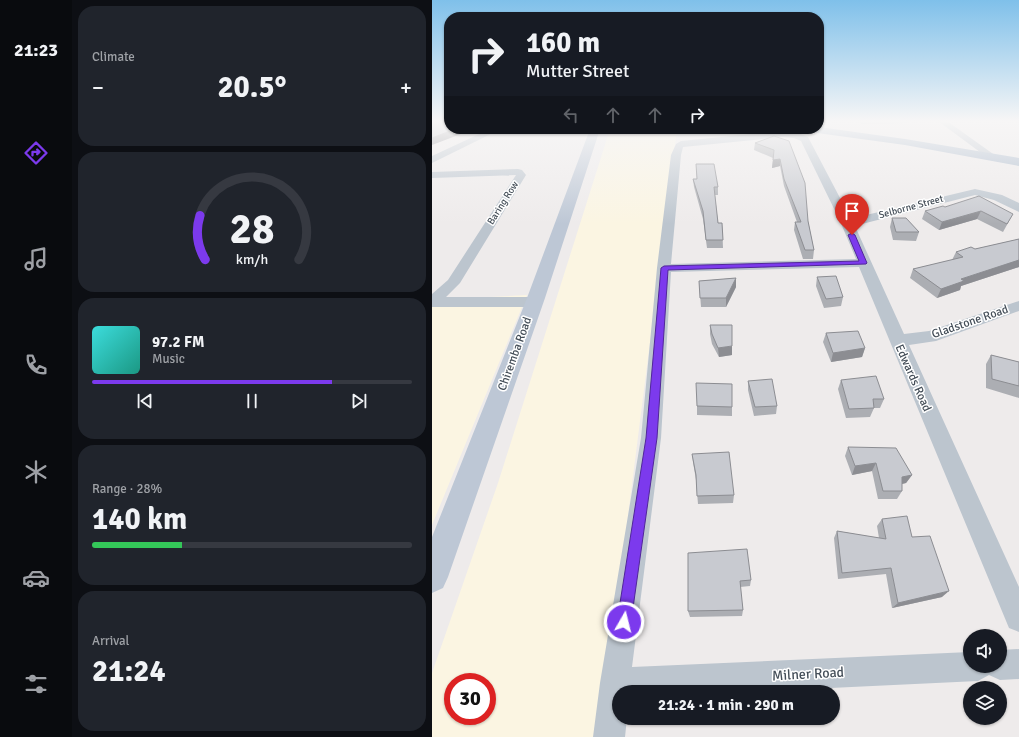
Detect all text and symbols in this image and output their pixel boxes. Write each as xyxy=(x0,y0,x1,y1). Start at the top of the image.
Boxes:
text: 160 m xyxy=(526,26,600,60)
icon: right xyxy=(460,28,512,80)
text: 21:23 xyxy=(14,39,58,61)
text: Climate xyxy=(92,49,135,65)
text: Mutter Street xyxy=(526,60,629,82)
text: 20.5° xyxy=(217,69,287,106)
text: − xyxy=(92,74,104,101)
text: + xyxy=(400,74,412,101)
icon: left xyxy=(560,104,582,126)
icon: ahead xyxy=(602,104,624,126)
icon: ahead xyxy=(644,104,666,126)
icon: right xyxy=(686,104,708,126)
icon: directions xyxy=(22,139,50,167)
street label: Baring Row xyxy=(485,178,521,227)
street label: Selborne Street xyxy=(877,192,945,221)
pin xyxy=(835,194,869,235)
icon: arrive xyxy=(841,200,863,222)
text: 28 xyxy=(230,204,274,255)
icon: music xyxy=(22,245,50,273)
text: km/h xyxy=(236,251,268,268)
street label: Gladstone Road xyxy=(930,302,1010,342)
street label: Chiremba Road xyxy=(495,315,535,393)
text: 97.2 FM xyxy=(152,333,204,351)
street label: Edwards Road xyxy=(892,342,934,414)
icon: phone xyxy=(22,351,50,379)
text: Music xyxy=(152,351,185,367)
icon: previous xyxy=(134,390,156,412)
icon: pause xyxy=(241,390,263,412)
icon: next xyxy=(348,390,370,412)
icon: climate xyxy=(22,458,50,486)
text: Range · 28% xyxy=(92,481,162,497)
text: 140 km xyxy=(92,501,187,538)
icon: car xyxy=(22,564,50,592)
position arrow xyxy=(603,601,645,643)
map controls xyxy=(963,629,1007,725)
button: sound xyxy=(963,629,1007,673)
text: Arrival xyxy=(92,633,129,649)
text: 21:24 xyxy=(92,653,166,690)
street label: Milner Road xyxy=(772,664,844,684)
icon: filters xyxy=(22,670,50,698)
speed limit sign: 30 xyxy=(444,673,496,725)
button: layers xyxy=(963,681,1007,725)
text: 21:24 · 1 min · 290 m xyxy=(658,696,794,714)

